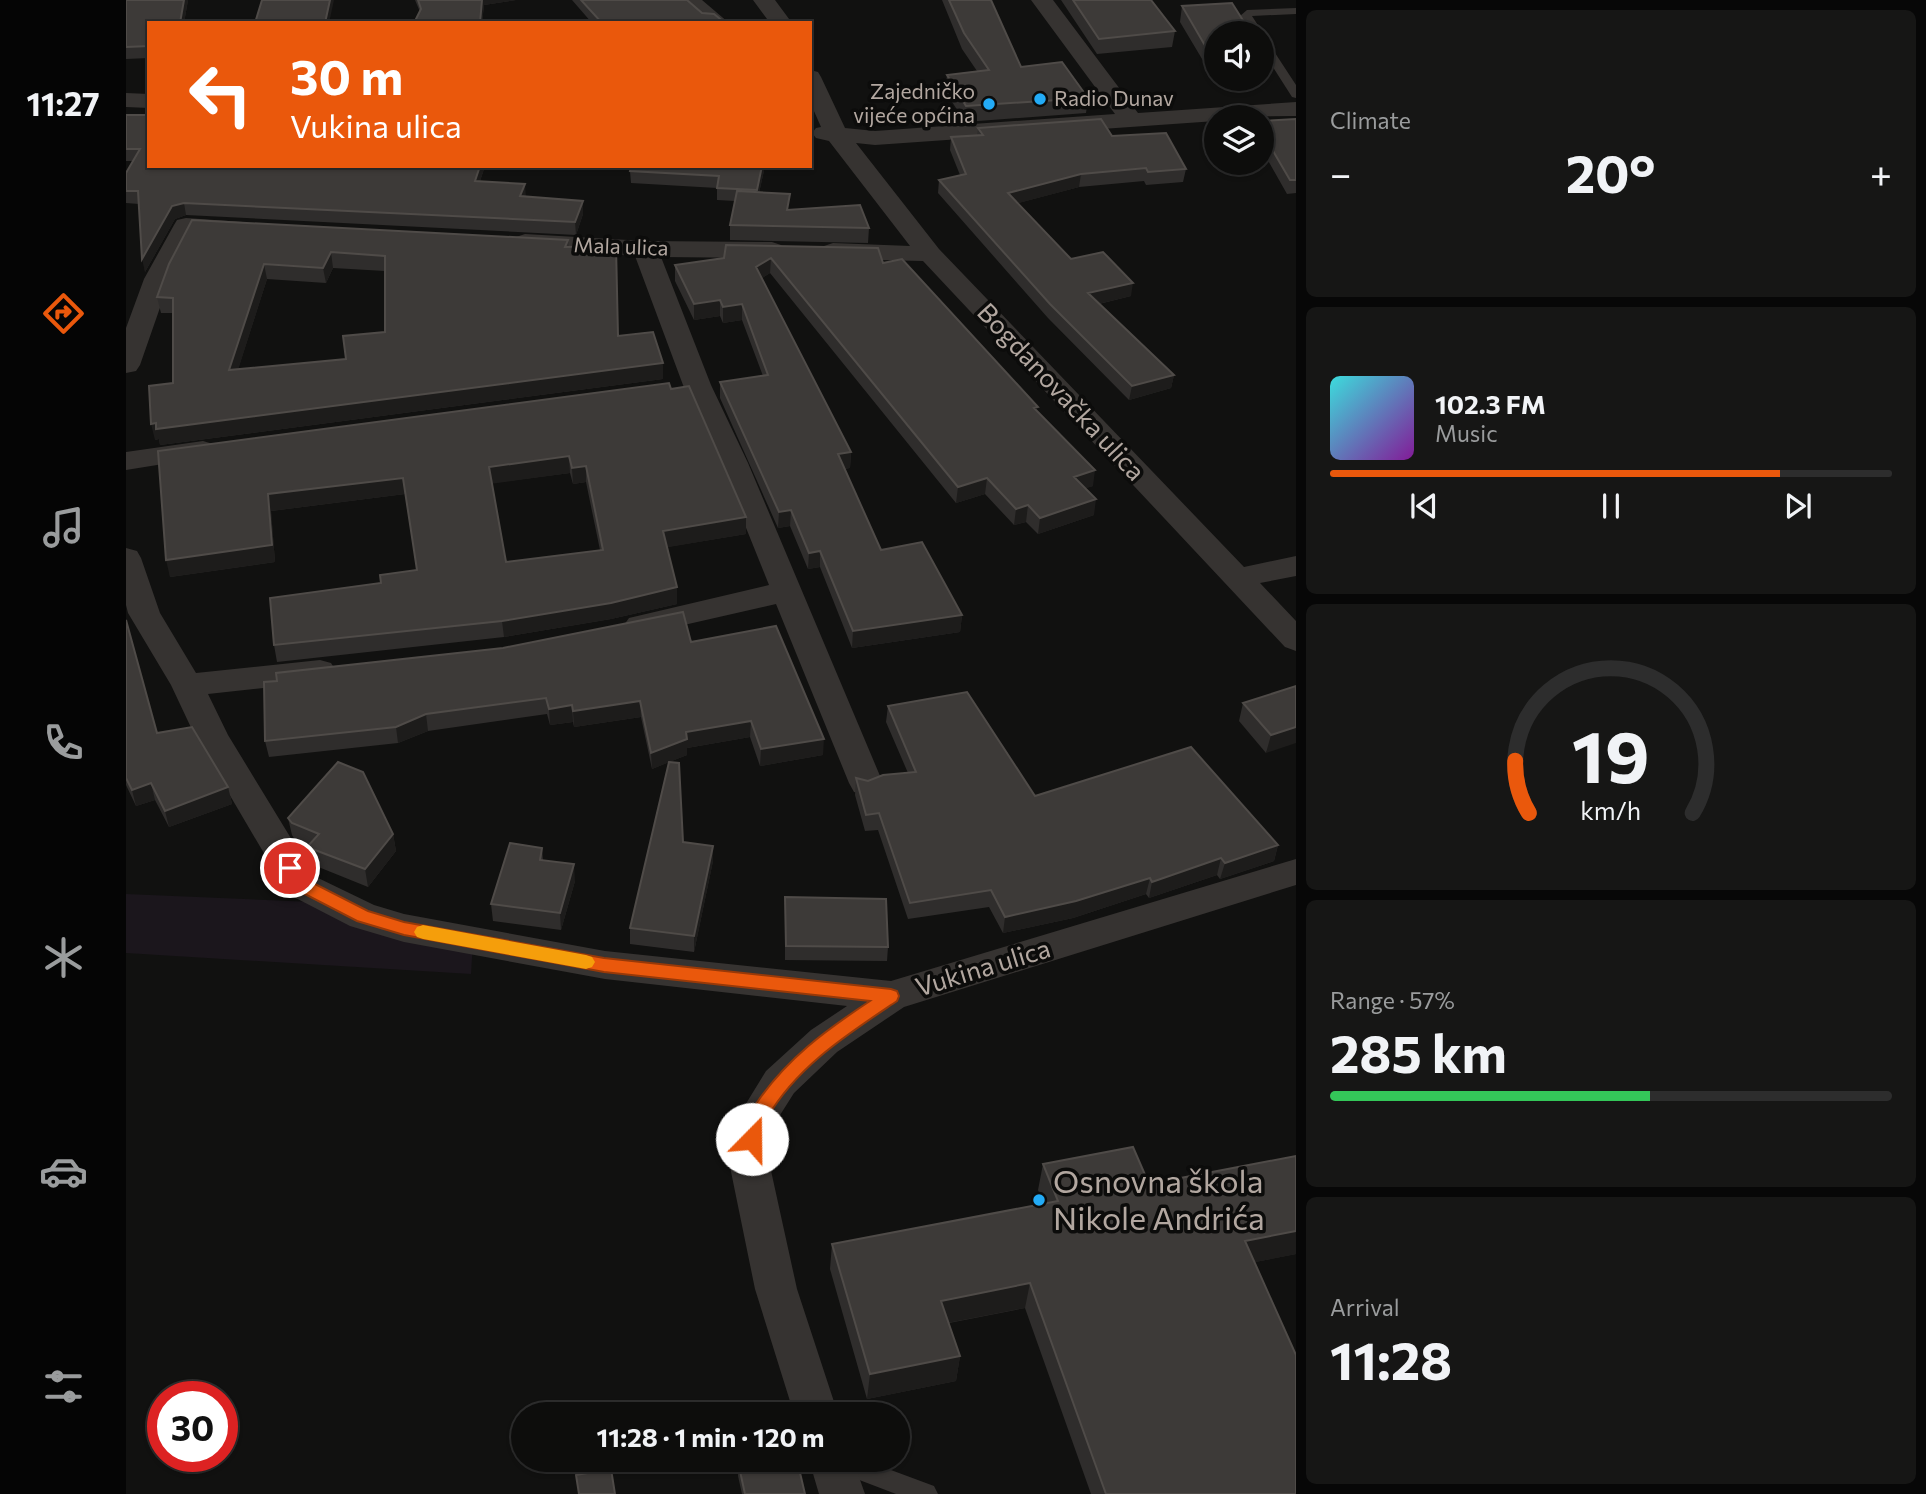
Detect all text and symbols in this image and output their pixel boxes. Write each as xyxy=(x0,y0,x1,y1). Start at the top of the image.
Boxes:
map controls xyxy=(1204,21,1274,175)
button: sound xyxy=(1204,21,1274,91)
text: 30 m xyxy=(290,45,403,105)
icon: left xyxy=(175,49,266,140)
place label: Zajedničko vijeće općina xyxy=(853,78,975,127)
text: 11:27 xyxy=(26,83,100,123)
place label: Radio Dunav xyxy=(1054,85,1174,110)
marker: Radio Dunav xyxy=(1032,91,1048,107)
marker: Zajedničko vijeće općina xyxy=(981,96,997,112)
text: Vukina ulica xyxy=(290,105,462,145)
button: layers xyxy=(1204,105,1274,175)
text: Climate xyxy=(1330,106,1411,134)
text: 20° xyxy=(1566,140,1656,204)
text: − xyxy=(1330,149,1352,196)
text: + xyxy=(1870,149,1892,196)
street label: Mala ulica xyxy=(573,231,669,260)
icon: directions xyxy=(39,289,88,338)
street label: Bogdanovačka ulica xyxy=(972,296,1152,486)
text: 102.3 FM xyxy=(1435,388,1546,419)
text: Music xyxy=(1435,419,1498,447)
icon: previous xyxy=(1405,487,1443,525)
icon: pause xyxy=(1592,487,1630,525)
icon: next xyxy=(1779,487,1817,525)
icon: music xyxy=(39,503,88,552)
text: 19 xyxy=(1572,709,1650,798)
icon: phone xyxy=(39,718,88,767)
text: km/h xyxy=(1581,795,1641,825)
pin xyxy=(260,838,320,898)
icon: arrive xyxy=(271,849,309,887)
street label: Vukina ulica xyxy=(911,931,1054,1002)
icon: climate xyxy=(39,933,88,982)
text: Range · 57% xyxy=(1330,986,1455,1014)
text: 285 km xyxy=(1330,1020,1507,1084)
position arrow xyxy=(715,1102,789,1176)
icon: car xyxy=(39,1147,88,1196)
place label: Osnovna škola Nikole Andrića xyxy=(1053,1160,1265,1237)
marker: Osnovna škola Nikole Andrića xyxy=(1031,1192,1047,1208)
text: Arrival xyxy=(1330,1293,1400,1321)
text: 11:28 xyxy=(1330,1327,1452,1391)
icon: filters xyxy=(39,1362,88,1411)
speed limit sign: 30 xyxy=(147,1381,238,1472)
text: 11:28 · 1 min · 120 m xyxy=(597,1421,824,1452)

